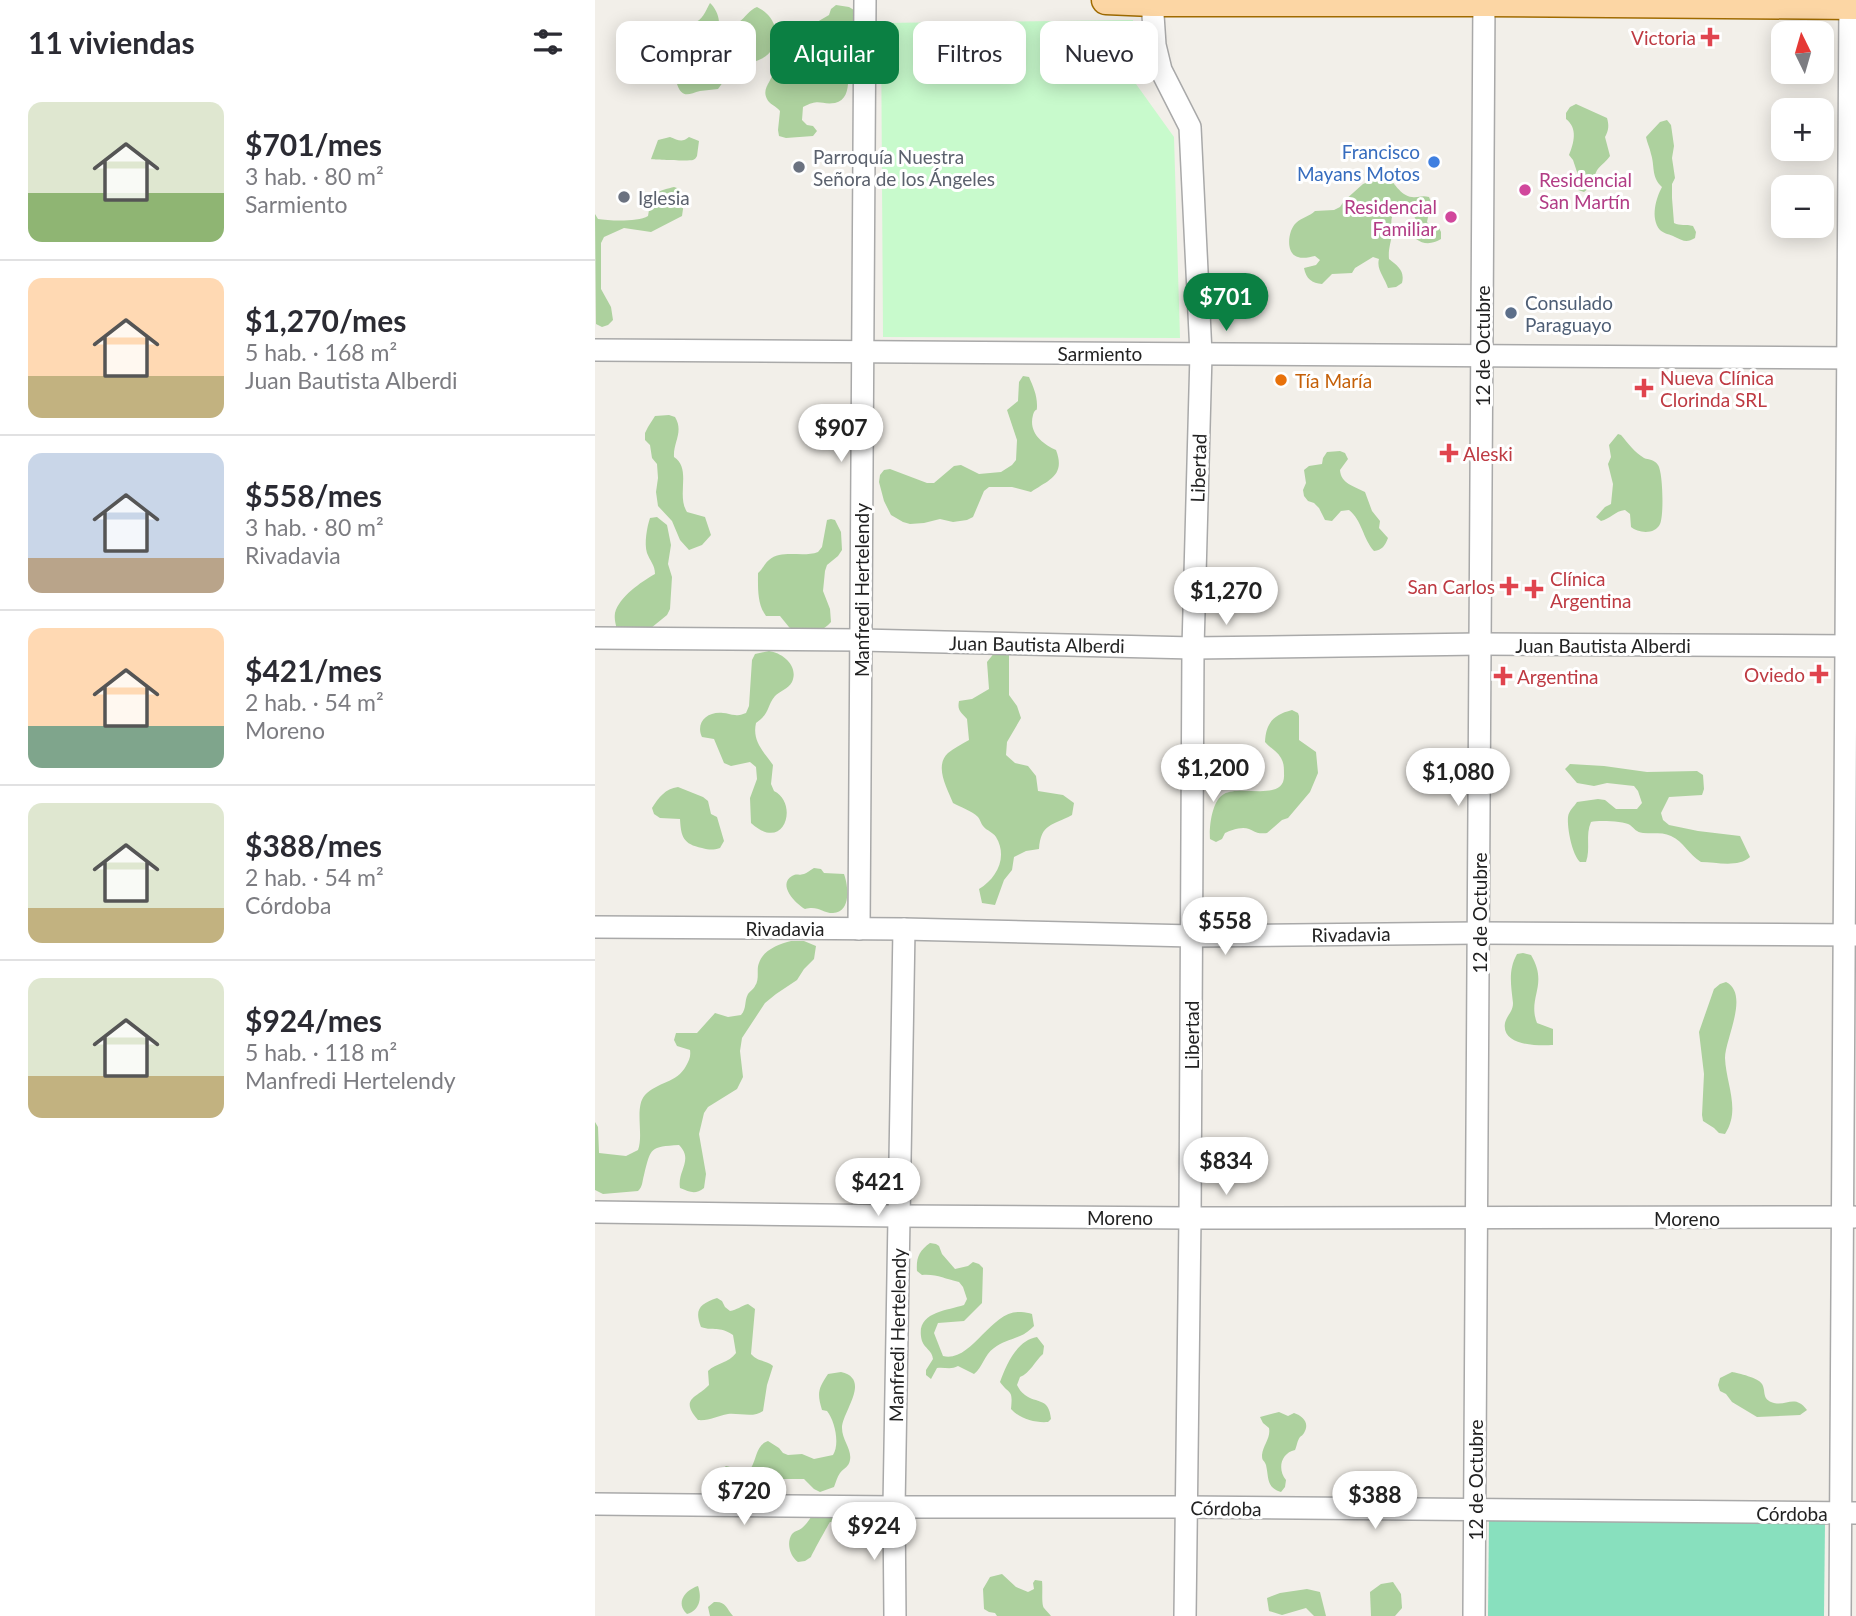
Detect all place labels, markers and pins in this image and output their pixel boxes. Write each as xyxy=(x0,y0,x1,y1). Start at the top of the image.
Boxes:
place label: Victoria xyxy=(1631,26,1696,49)
marker: Victoria xyxy=(1702,29,1718,45)
place label: Francisco Mayans Motos xyxy=(1297,140,1420,185)
place label: Parroquía Nuestra Señora de los Ángeles xyxy=(813,145,995,190)
marker: Francisco Mayans Motos xyxy=(1426,154,1442,170)
marker: Parroquía Nuestra Señora de los Ángeles xyxy=(791,159,807,175)
place label: Residencial San Martín xyxy=(1539,168,1632,213)
marker: Residencial San Martín xyxy=(1517,182,1533,198)
place label: Iglesia xyxy=(638,186,690,209)
marker: Iglesia xyxy=(616,189,632,205)
place label: Residencial Familiar xyxy=(1344,195,1437,240)
marker: Residencial Familiar xyxy=(1443,209,1459,225)
pin: $701 xyxy=(1185,274,1267,333)
place label: Consulado Paraguayo xyxy=(1525,291,1613,336)
marker: Consulado Paraguayo xyxy=(1503,305,1519,321)
place label: Nueva Clínica Clorinda SRL xyxy=(1660,366,1774,411)
place label: Tía María xyxy=(1295,369,1372,392)
marker: Tía María xyxy=(1273,372,1289,388)
marker: Nueva Clínica Clorinda SRL xyxy=(1634,378,1654,398)
pin: $907 xyxy=(800,405,882,464)
place label: Aleski xyxy=(1463,442,1513,465)
marker: Aleski xyxy=(1441,445,1457,461)
place label: Clínica Argentina xyxy=(1550,567,1632,612)
pin: $1,270 xyxy=(1169,568,1283,627)
place label: San Carlos xyxy=(1407,575,1495,598)
marker: San Carlos xyxy=(1501,578,1517,594)
marker: Clínica Argentina xyxy=(1524,579,1544,599)
place label: Oviedo xyxy=(1744,663,1805,686)
place label: Argentina xyxy=(1517,665,1599,688)
marker: Oviedo xyxy=(1811,666,1827,682)
marker: Argentina xyxy=(1495,668,1511,684)
pin: $1,200 xyxy=(1156,744,1270,804)
pin: $1,080 xyxy=(1401,748,1515,808)
pin: $558 xyxy=(1184,898,1266,957)
pin: $834 xyxy=(1185,1138,1267,1197)
pin: $421 xyxy=(837,1158,919,1218)
pin: $720 xyxy=(703,1468,785,1527)
pin: $388 xyxy=(1334,1472,1416,1531)
pin: $924 xyxy=(833,1502,915,1562)

